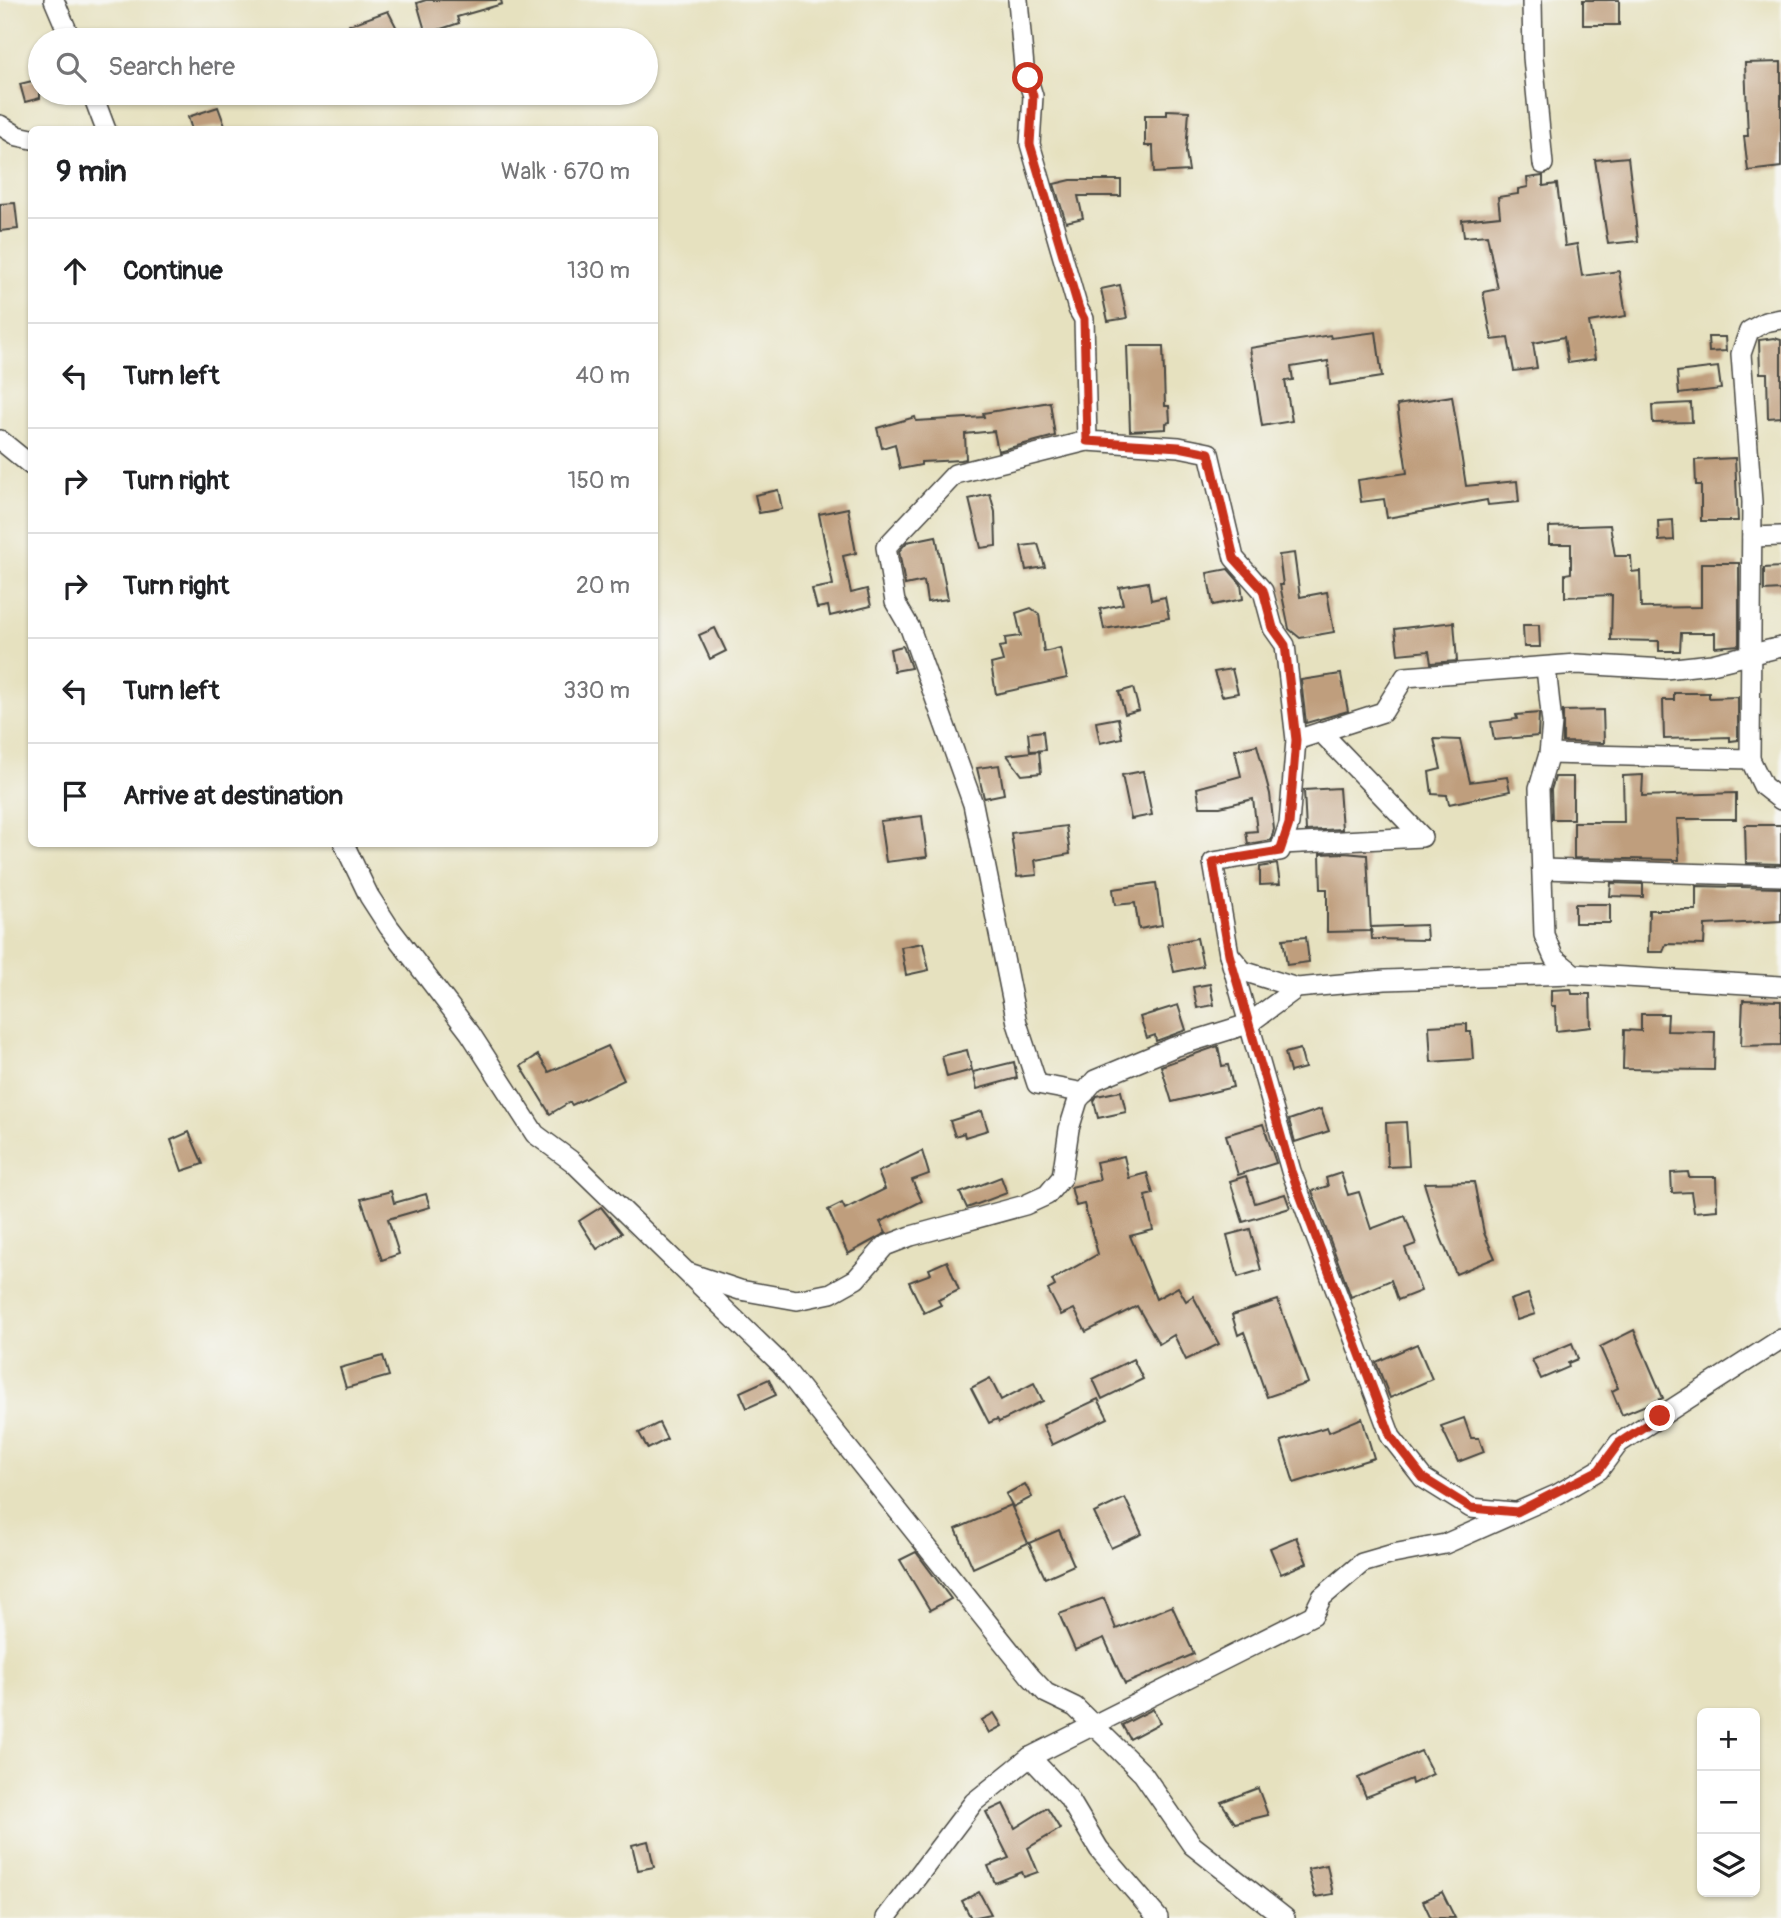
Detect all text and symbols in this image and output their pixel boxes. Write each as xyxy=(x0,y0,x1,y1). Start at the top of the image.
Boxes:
search box xyxy=(28,28,658,105)
icon: search xyxy=(52,48,90,86)
text: Search here xyxy=(108,51,235,83)
route start xyxy=(1012,62,1043,93)
text: 9 min xyxy=(56,153,127,190)
text: Walk · 670 m xyxy=(501,157,630,186)
icon: ahead xyxy=(56,252,94,290)
text: Continue xyxy=(123,255,223,287)
text: 130 m xyxy=(567,256,630,285)
icon: left xyxy=(56,357,94,395)
text: Turn left xyxy=(123,360,219,392)
text: 40 m xyxy=(576,361,630,390)
icon: right xyxy=(56,462,94,500)
text: Turn right xyxy=(123,465,229,497)
text: 150 m xyxy=(567,466,630,495)
icon: right xyxy=(56,567,94,605)
text: Turn right xyxy=(123,570,229,602)
text: 20 m xyxy=(576,571,630,600)
icon: left xyxy=(56,672,94,710)
text: Turn left xyxy=(123,675,219,707)
text: 330 m xyxy=(563,676,630,705)
icon: arrive xyxy=(56,777,94,815)
text: Arrive at destination xyxy=(123,780,343,812)
route end xyxy=(1644,1400,1675,1431)
map controls xyxy=(1697,1708,1760,1897)
button: + xyxy=(1697,1708,1760,1771)
button: − xyxy=(1697,1771,1760,1834)
button: layers xyxy=(1697,1834,1760,1897)

